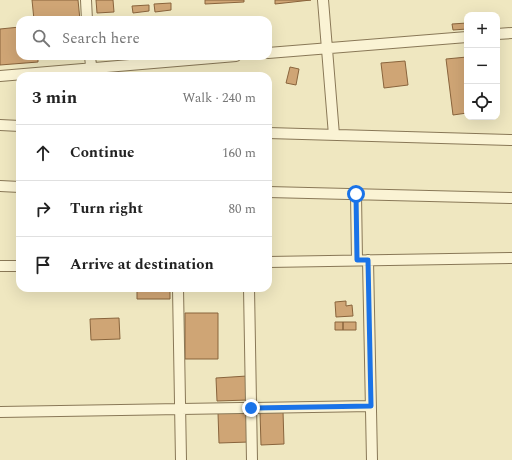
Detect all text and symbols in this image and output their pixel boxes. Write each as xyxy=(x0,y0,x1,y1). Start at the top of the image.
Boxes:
map controls xyxy=(464,12,500,120)
button: + xyxy=(464,12,500,48)
search box xyxy=(16,16,272,60)
icon: search xyxy=(30,27,52,49)
text: Search here xyxy=(62,27,140,50)
button: − xyxy=(464,48,500,84)
button: locate xyxy=(464,84,500,120)
text: 3 min xyxy=(32,85,77,111)
text: Walk · 240 m xyxy=(182,88,256,108)
text: Continue xyxy=(70,141,135,164)
icon: ahead xyxy=(32,142,54,164)
text: 160 m xyxy=(222,143,256,163)
route start xyxy=(347,185,365,203)
text: Turn right xyxy=(70,197,143,220)
icon: right xyxy=(32,198,54,220)
text: 80 m xyxy=(229,199,256,219)
text: Arrive at destination xyxy=(70,253,214,276)
icon: arrive xyxy=(32,254,54,276)
route end xyxy=(242,399,260,417)

